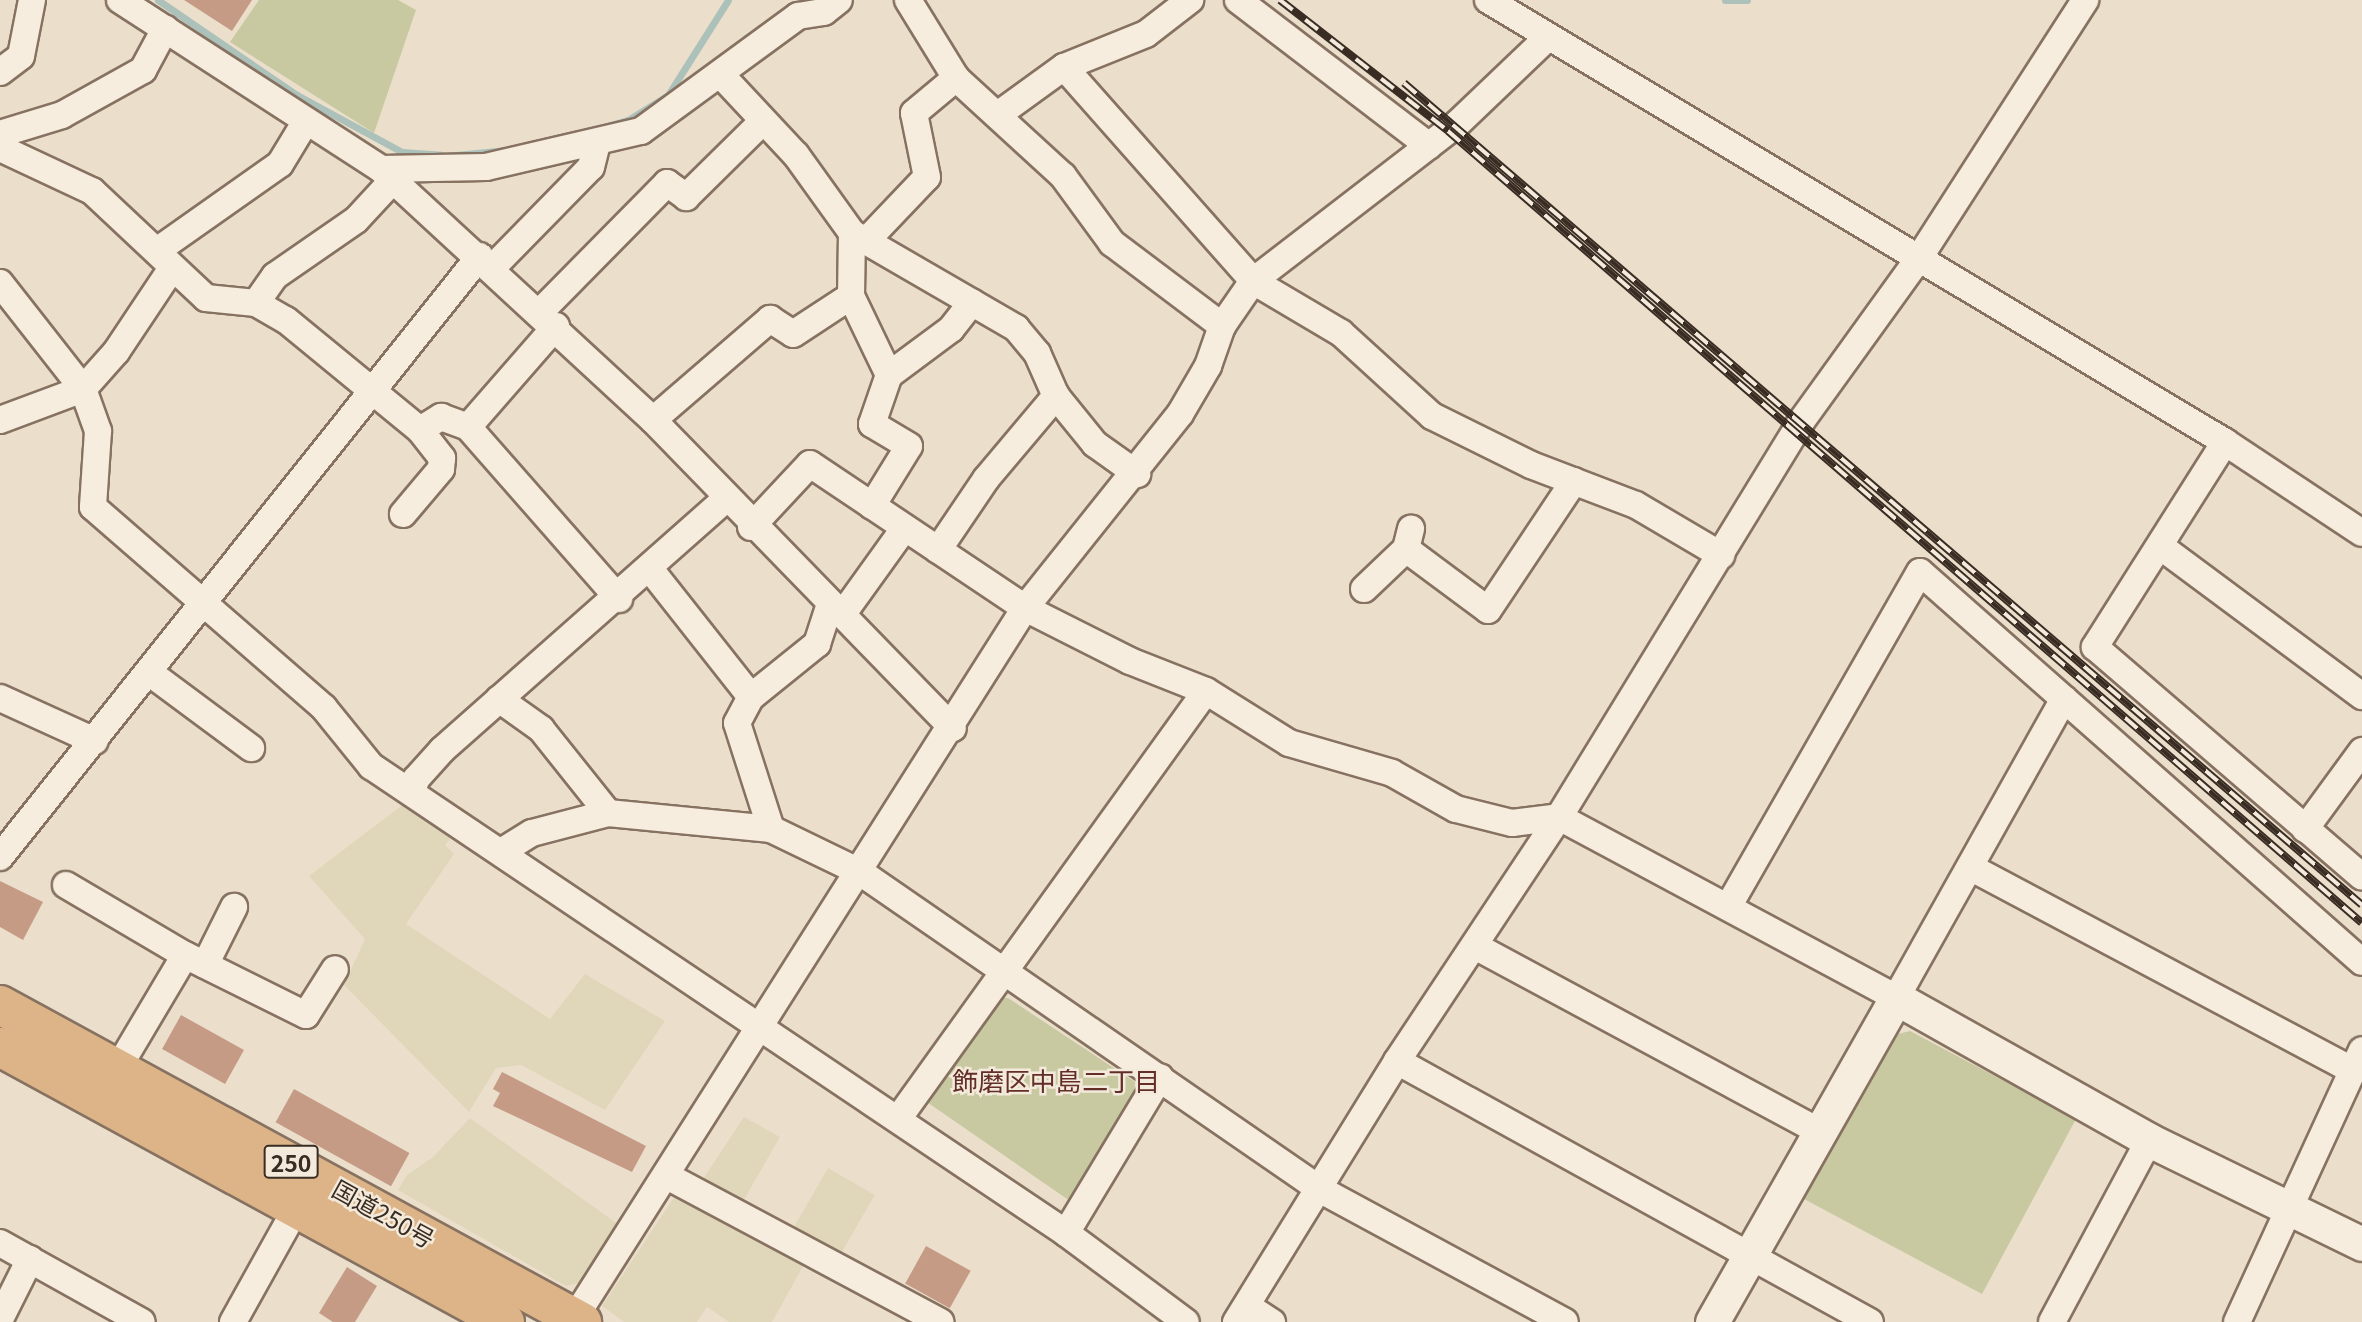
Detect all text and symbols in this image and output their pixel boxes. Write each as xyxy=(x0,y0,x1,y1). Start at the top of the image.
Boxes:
district label: 飾磨区中島二丁目 xyxy=(952,1064,1160,1096)
road number: 250 xyxy=(263,1142,319,1182)
street label: 国道250号 xyxy=(328,1173,440,1253)

